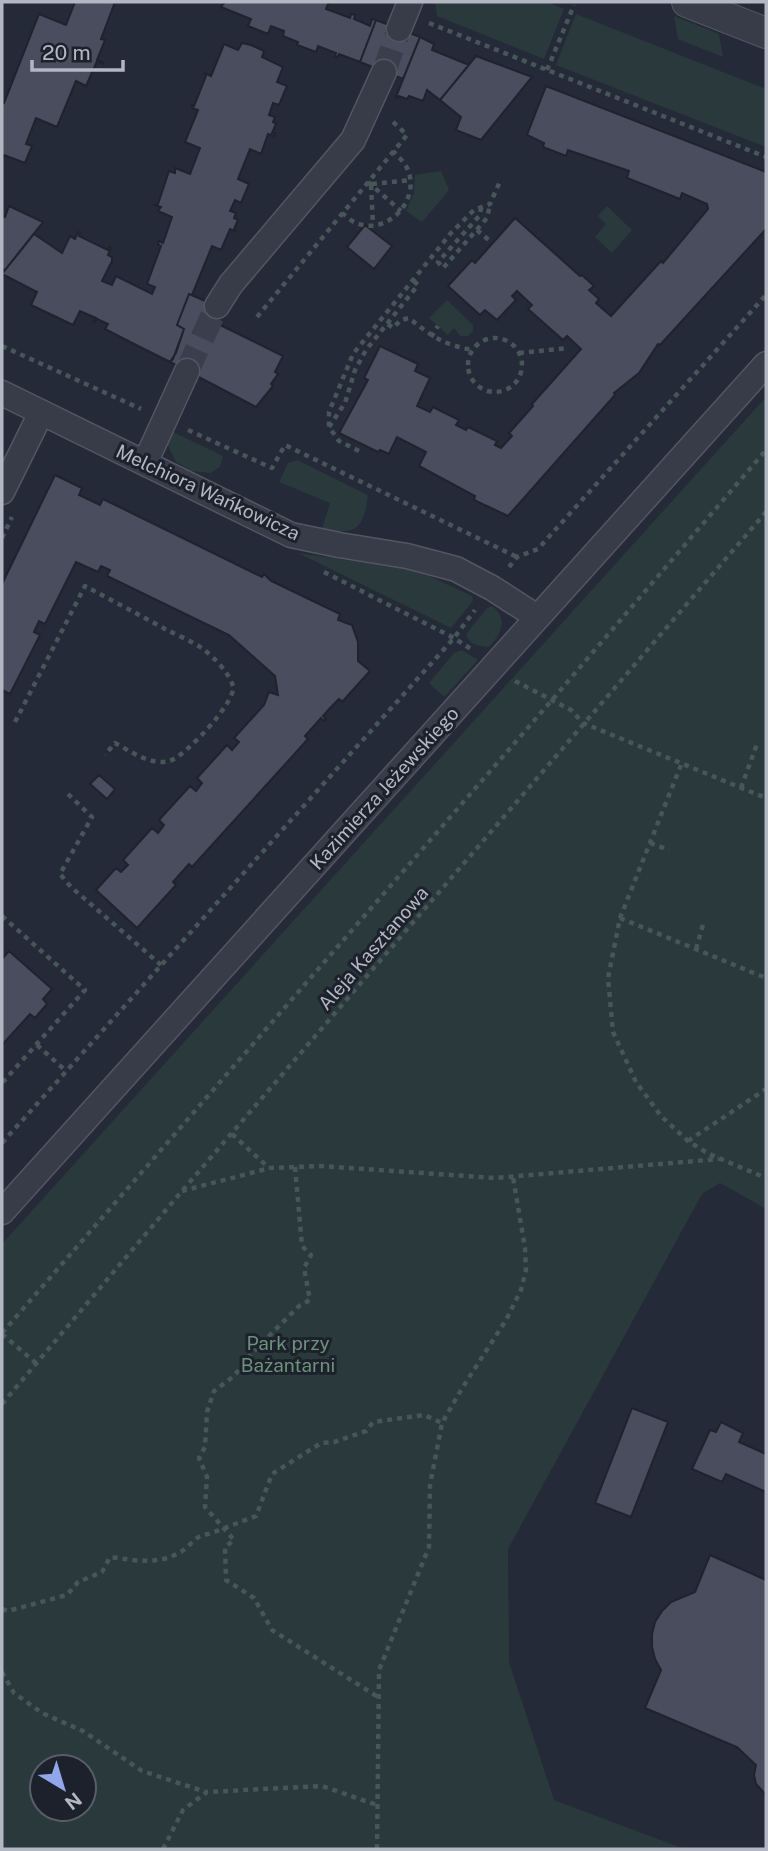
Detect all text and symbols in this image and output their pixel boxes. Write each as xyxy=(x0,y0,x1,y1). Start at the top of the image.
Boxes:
scale bar xyxy=(32,28,122,72)
text: 20 m xyxy=(42,40,91,65)
street label: Melchiora Wańkowicza xyxy=(113,440,303,544)
street label: Kazimierza Jeżewskiego xyxy=(305,702,463,874)
street label: Aleja Kasztanowa xyxy=(313,882,433,1014)
park label: Park przy Bażantarni xyxy=(241,1332,335,1376)
north arrow xyxy=(28,1753,98,1823)
text: N xyxy=(61,1788,86,1815)

